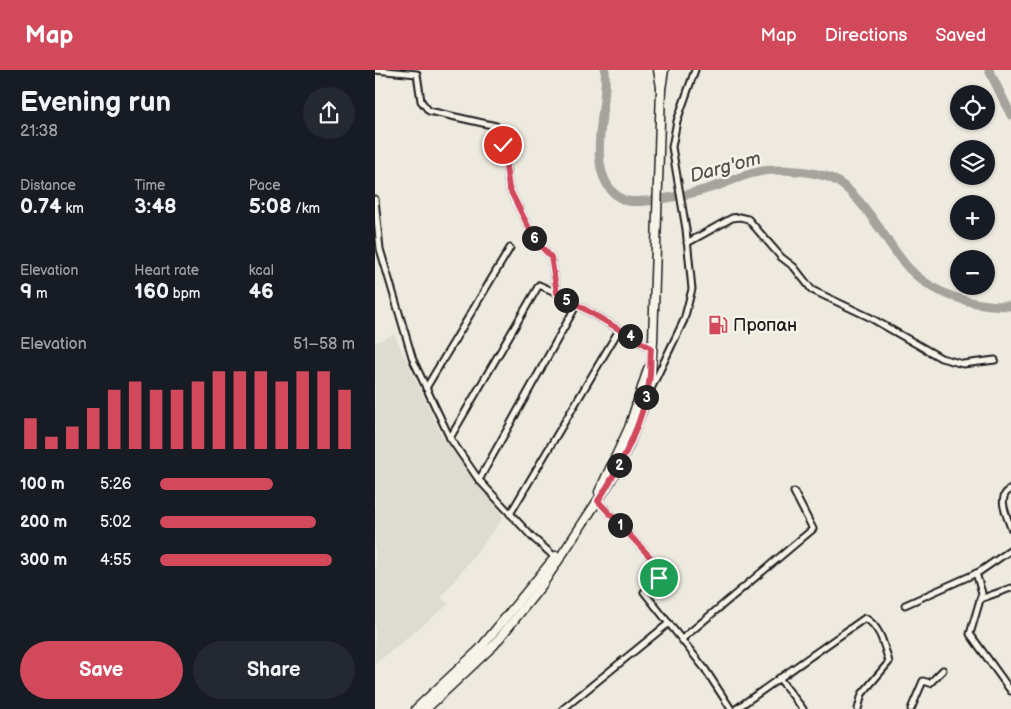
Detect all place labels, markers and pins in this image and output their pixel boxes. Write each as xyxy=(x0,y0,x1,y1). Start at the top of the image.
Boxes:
pin xyxy=(482,124,524,166)
pin: 6 xyxy=(521,226,547,250)
pin: 5 xyxy=(553,288,579,312)
fuel station icon: Пропан xyxy=(707,314,729,336)
place label: Пропан xyxy=(733,315,797,336)
pin: 4 xyxy=(617,324,643,348)
pin: 3 xyxy=(633,384,659,410)
pin: 2 xyxy=(607,452,631,478)
pin: 1 xyxy=(607,512,633,538)
pin xyxy=(638,557,680,599)

